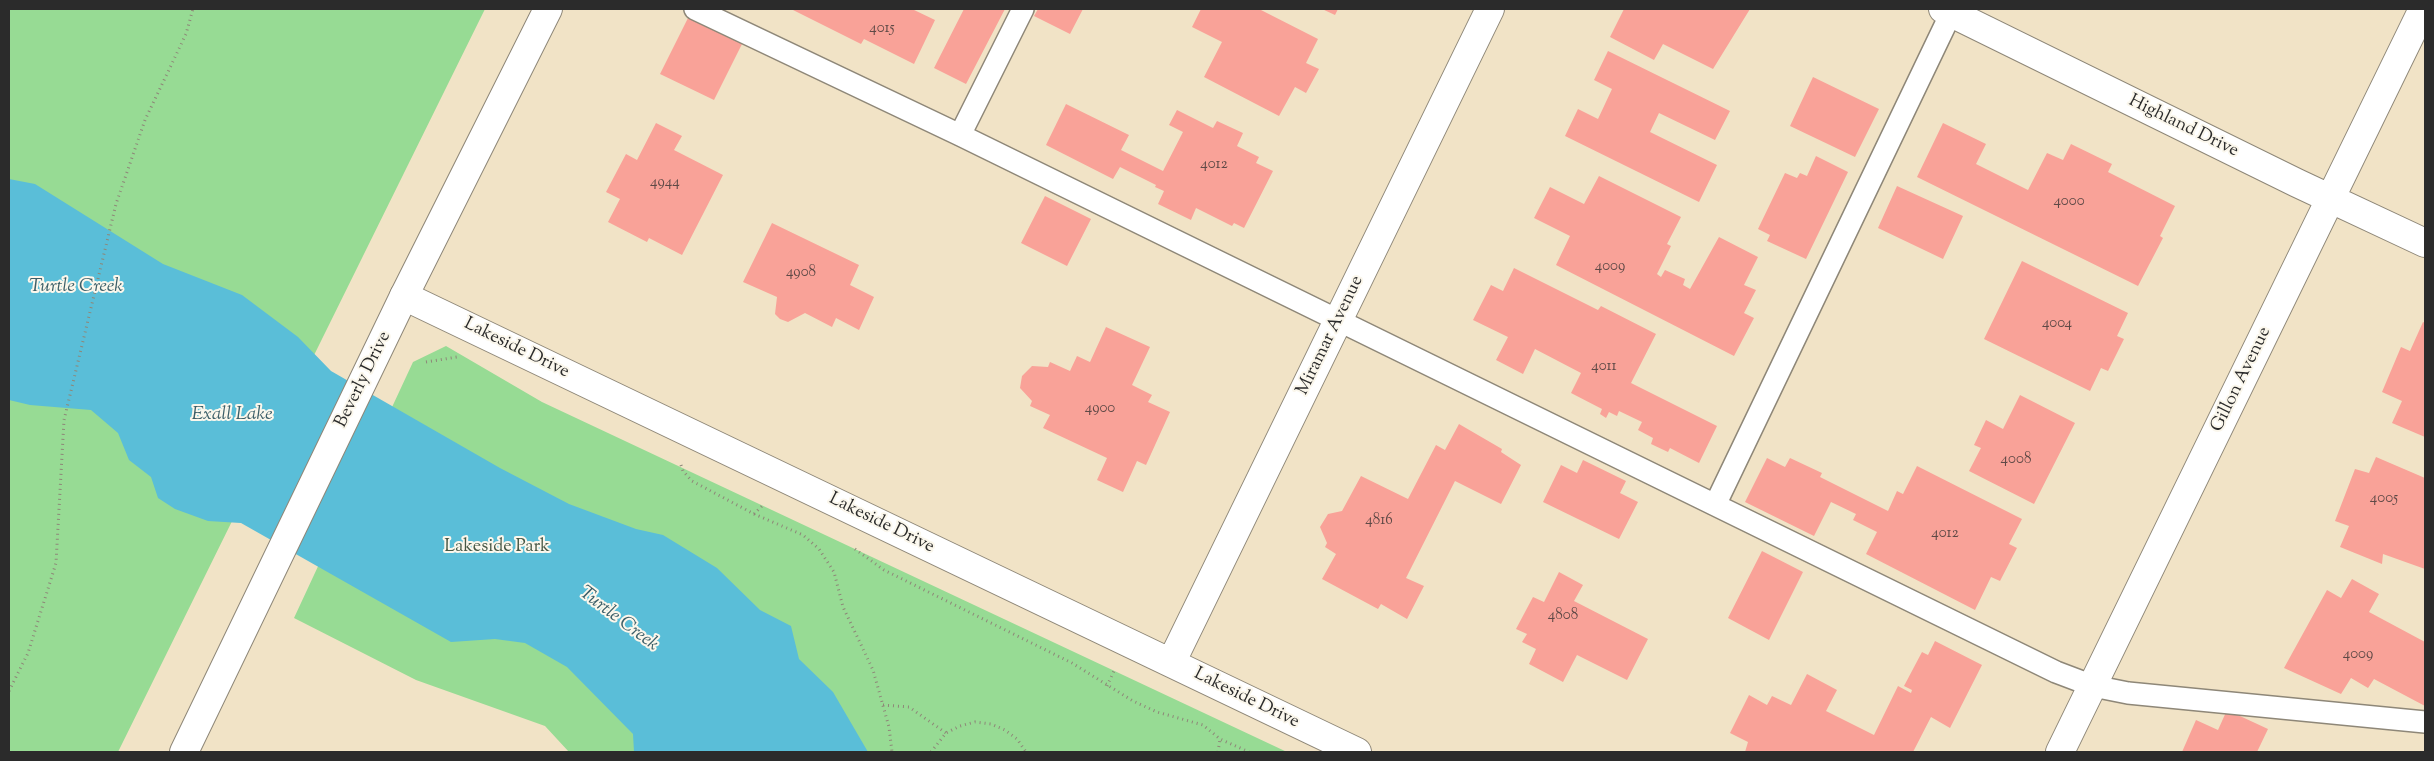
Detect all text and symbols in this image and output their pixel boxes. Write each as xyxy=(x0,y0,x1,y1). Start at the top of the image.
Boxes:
house number: 4015 xyxy=(869,20,895,38)
street label: Highland Drive xyxy=(2124,91,2242,163)
house number: 4012 xyxy=(1200,156,1228,174)
house number: 4944 xyxy=(650,174,680,192)
house number: 4000 xyxy=(2053,193,2085,211)
house number: 4009 xyxy=(1595,258,1625,276)
house number: 4908 xyxy=(786,264,816,282)
street label: Miramar Avenue xyxy=(1293,273,1369,399)
water label: Turtle Creek xyxy=(29,277,123,299)
street label: Lakeside Drive xyxy=(460,314,572,384)
house number: 4004 xyxy=(2042,315,2072,333)
street label: Gillon Avenue xyxy=(2207,324,2277,436)
street label: Beverly Drive xyxy=(331,328,397,432)
house number: 4011 xyxy=(1591,358,1617,376)
house number: 4900 xyxy=(1085,400,1115,418)
water label: Exall Lake xyxy=(191,405,273,427)
house number: 4008 xyxy=(2001,451,2031,469)
street label: Lakeside Drive xyxy=(825,489,937,559)
house number: 4005 xyxy=(2370,490,2398,508)
house number: 4816 xyxy=(1365,512,1393,530)
house number: 4012 xyxy=(1931,525,1959,543)
park label: Lakeside Park xyxy=(444,537,550,559)
water label: Turtle Creek xyxy=(574,583,662,657)
house number: 4808 xyxy=(1548,607,1578,625)
house number: 4009 xyxy=(2343,646,2373,664)
street label: Lakeside Drive xyxy=(1190,664,1302,734)

